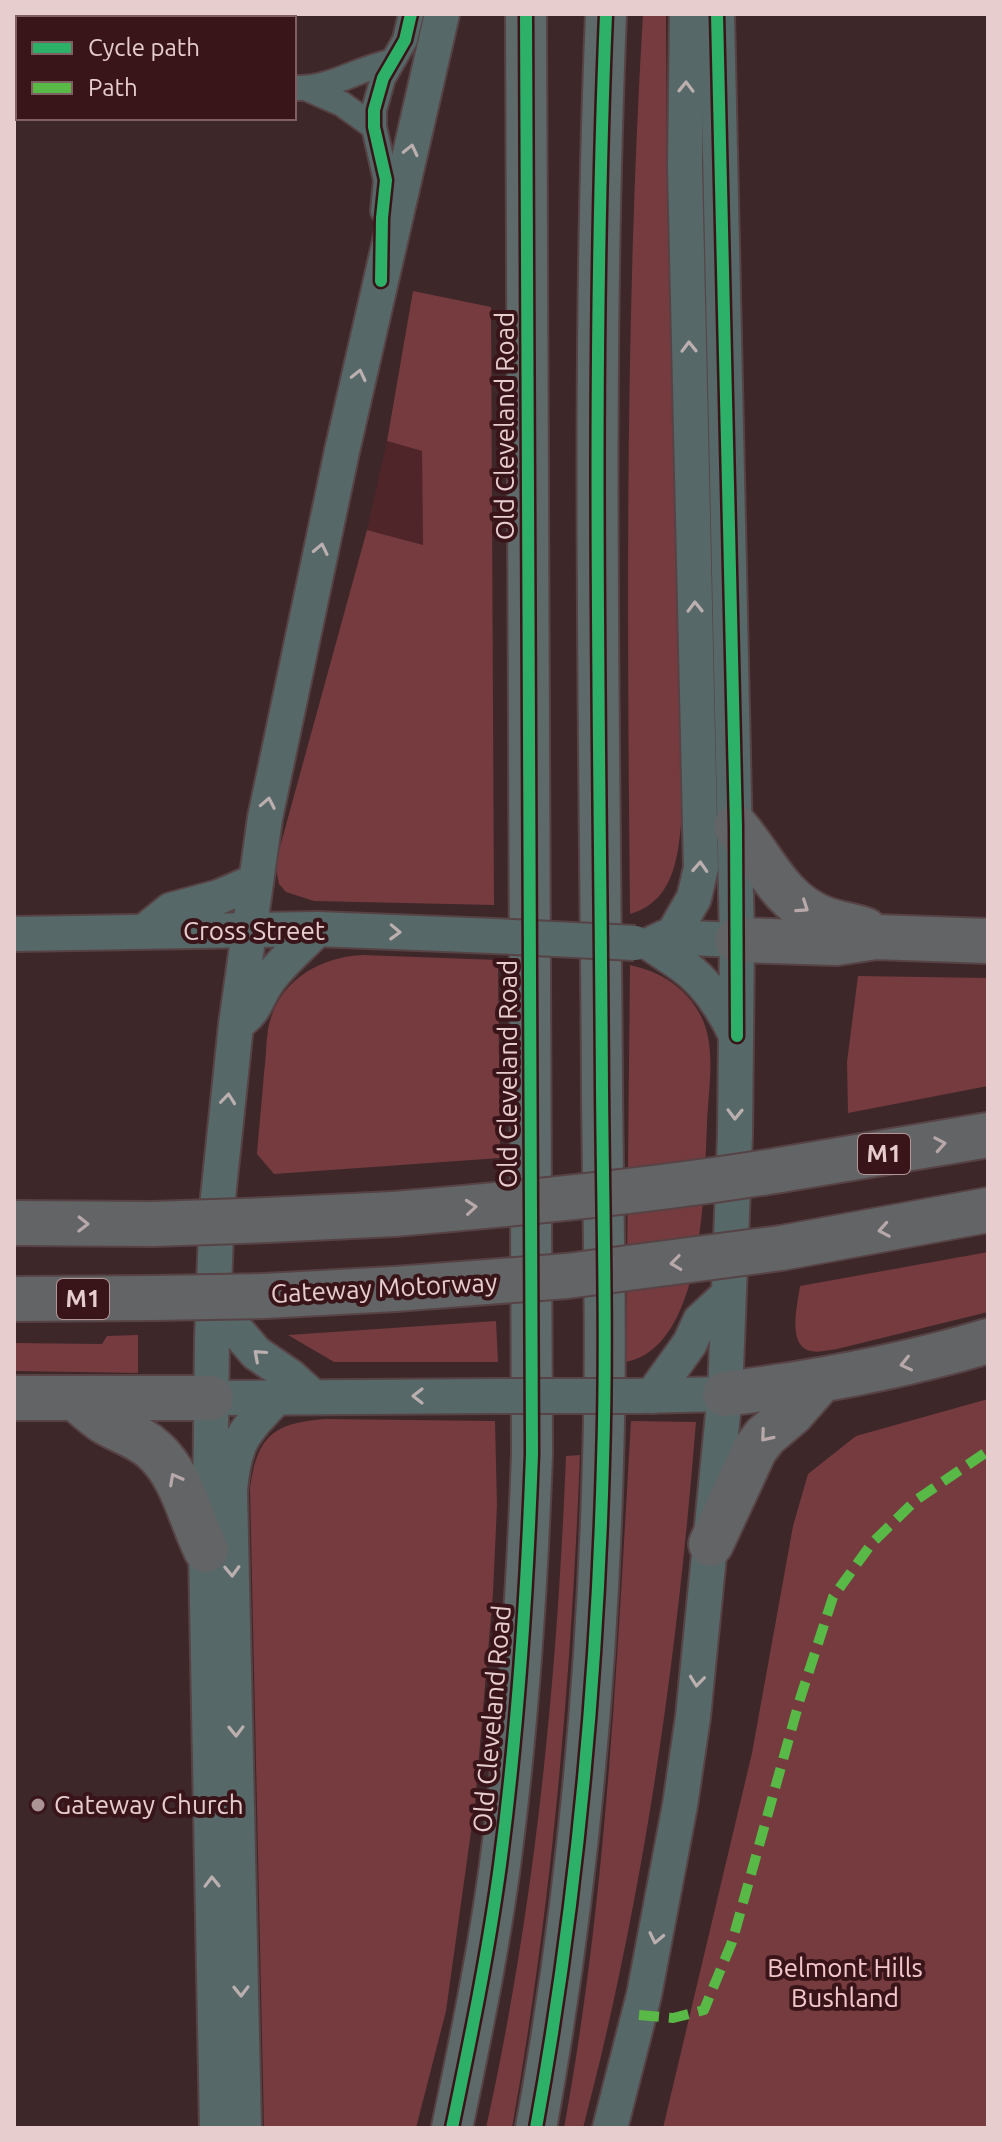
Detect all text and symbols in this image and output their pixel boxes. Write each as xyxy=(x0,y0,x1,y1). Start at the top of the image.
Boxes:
legend xyxy=(16,16,296,120)
text: Cycle path xyxy=(88,34,200,61)
text: Path xyxy=(88,74,138,101)
one-way arrow xyxy=(677,80,695,93)
one-way arrow xyxy=(402,144,419,158)
street label: Old Cleveland Road xyxy=(490,312,519,540)
one-way arrow xyxy=(680,340,698,353)
one-way arrow xyxy=(350,368,367,382)
one-way arrow xyxy=(312,542,329,556)
one-way arrow xyxy=(686,600,703,613)
one-way arrow xyxy=(259,797,276,810)
one-way arrow xyxy=(691,860,708,873)
one-way arrow xyxy=(794,897,808,912)
street label: Cross Street xyxy=(183,916,325,945)
one-way arrow xyxy=(389,924,402,941)
street label: Old Cleveland Road xyxy=(493,960,522,1188)
one-way arrow xyxy=(220,1092,237,1105)
one-way arrow xyxy=(726,1108,744,1121)
road number: M1 xyxy=(858,1134,910,1174)
one-way arrow xyxy=(933,1136,947,1153)
one-way arrow xyxy=(465,1199,478,1216)
one-way arrow xyxy=(77,1215,90,1233)
one-way arrow xyxy=(877,1220,891,1237)
one-way arrow xyxy=(670,1254,683,1271)
street label: Gateway Motorway xyxy=(270,1267,498,1308)
road number: M1 xyxy=(57,1279,109,1319)
one-way arrow xyxy=(254,1349,268,1364)
one-way arrow xyxy=(899,1355,913,1372)
one-way arrow xyxy=(411,1387,424,1405)
one-way arrow xyxy=(761,1426,776,1441)
one-way arrow xyxy=(169,1473,185,1488)
one-way arrow xyxy=(223,1565,240,1578)
street label: Old Cleveland Road xyxy=(467,1604,516,1834)
one-way arrow xyxy=(688,1675,705,1688)
one-way arrow xyxy=(227,1725,245,1738)
place label: Gateway Church xyxy=(54,1790,244,1819)
marker: Gateway Church xyxy=(29,1796,47,1814)
one-way arrow xyxy=(203,1875,221,1888)
one-way arrow xyxy=(648,1931,665,1945)
park label: Belmont Hills Bushland xyxy=(767,1953,923,2012)
one-way arrow xyxy=(233,1985,250,1998)

